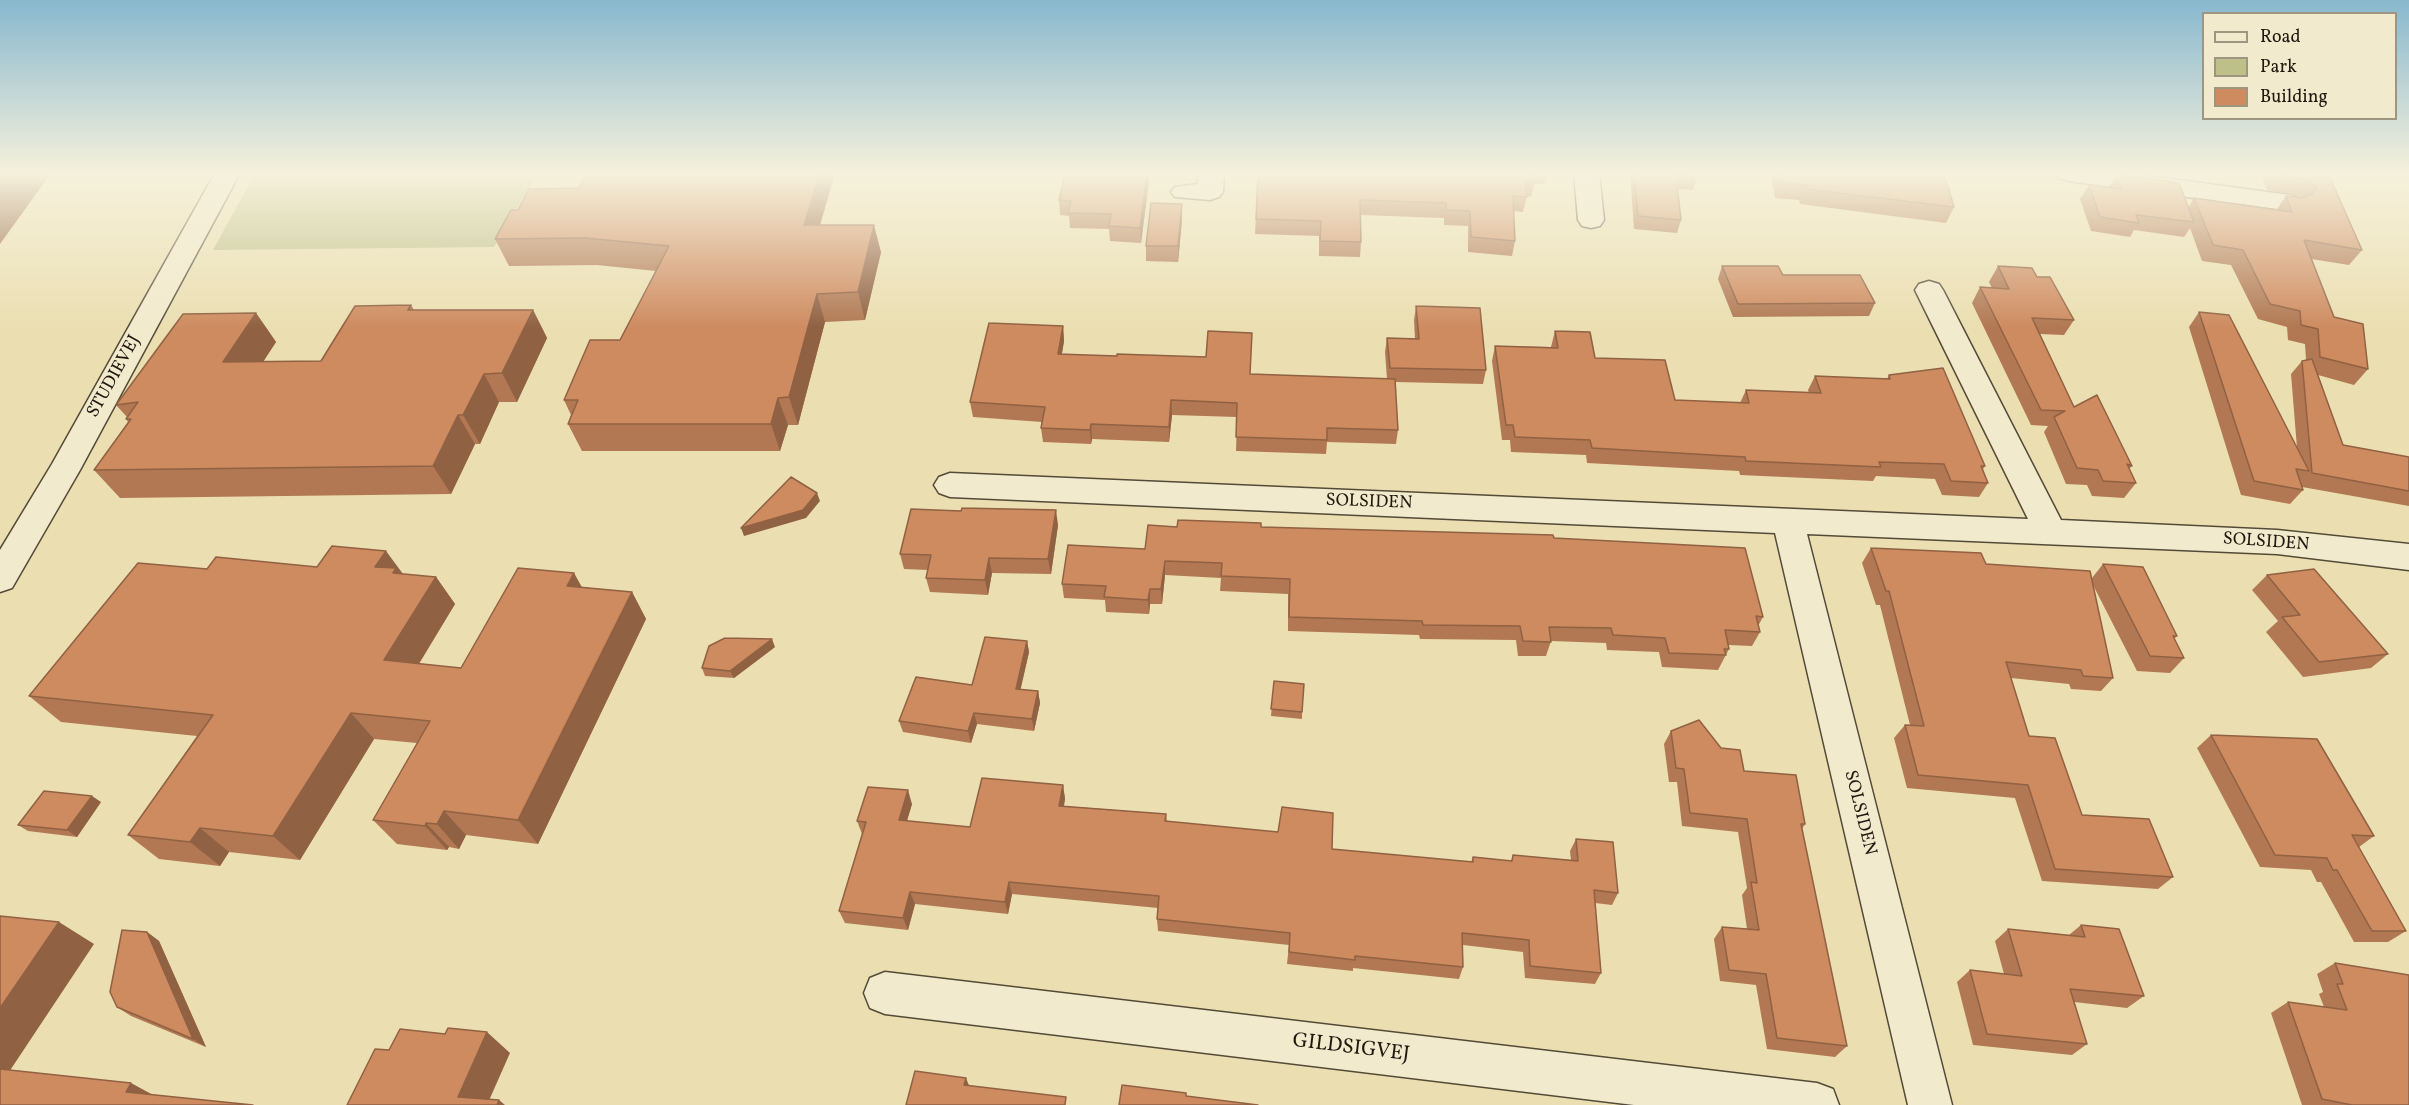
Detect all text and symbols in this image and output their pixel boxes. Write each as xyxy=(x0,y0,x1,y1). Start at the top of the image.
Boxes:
legend xyxy=(2202,12,2397,120)
text: Road xyxy=(2260,25,2301,50)
text: Park xyxy=(2260,55,2297,80)
text: Building xyxy=(2260,85,2328,110)
street label: STUDIEVEJ xyxy=(84,332,146,422)
street label: SOLSIDEN xyxy=(1325,491,1413,515)
street label: SOLSIDEN xyxy=(2222,529,2310,557)
street label: SOLSIDEN xyxy=(1838,768,1880,858)
street label: GILDSIGVEJ xyxy=(1291,1029,1411,1069)

